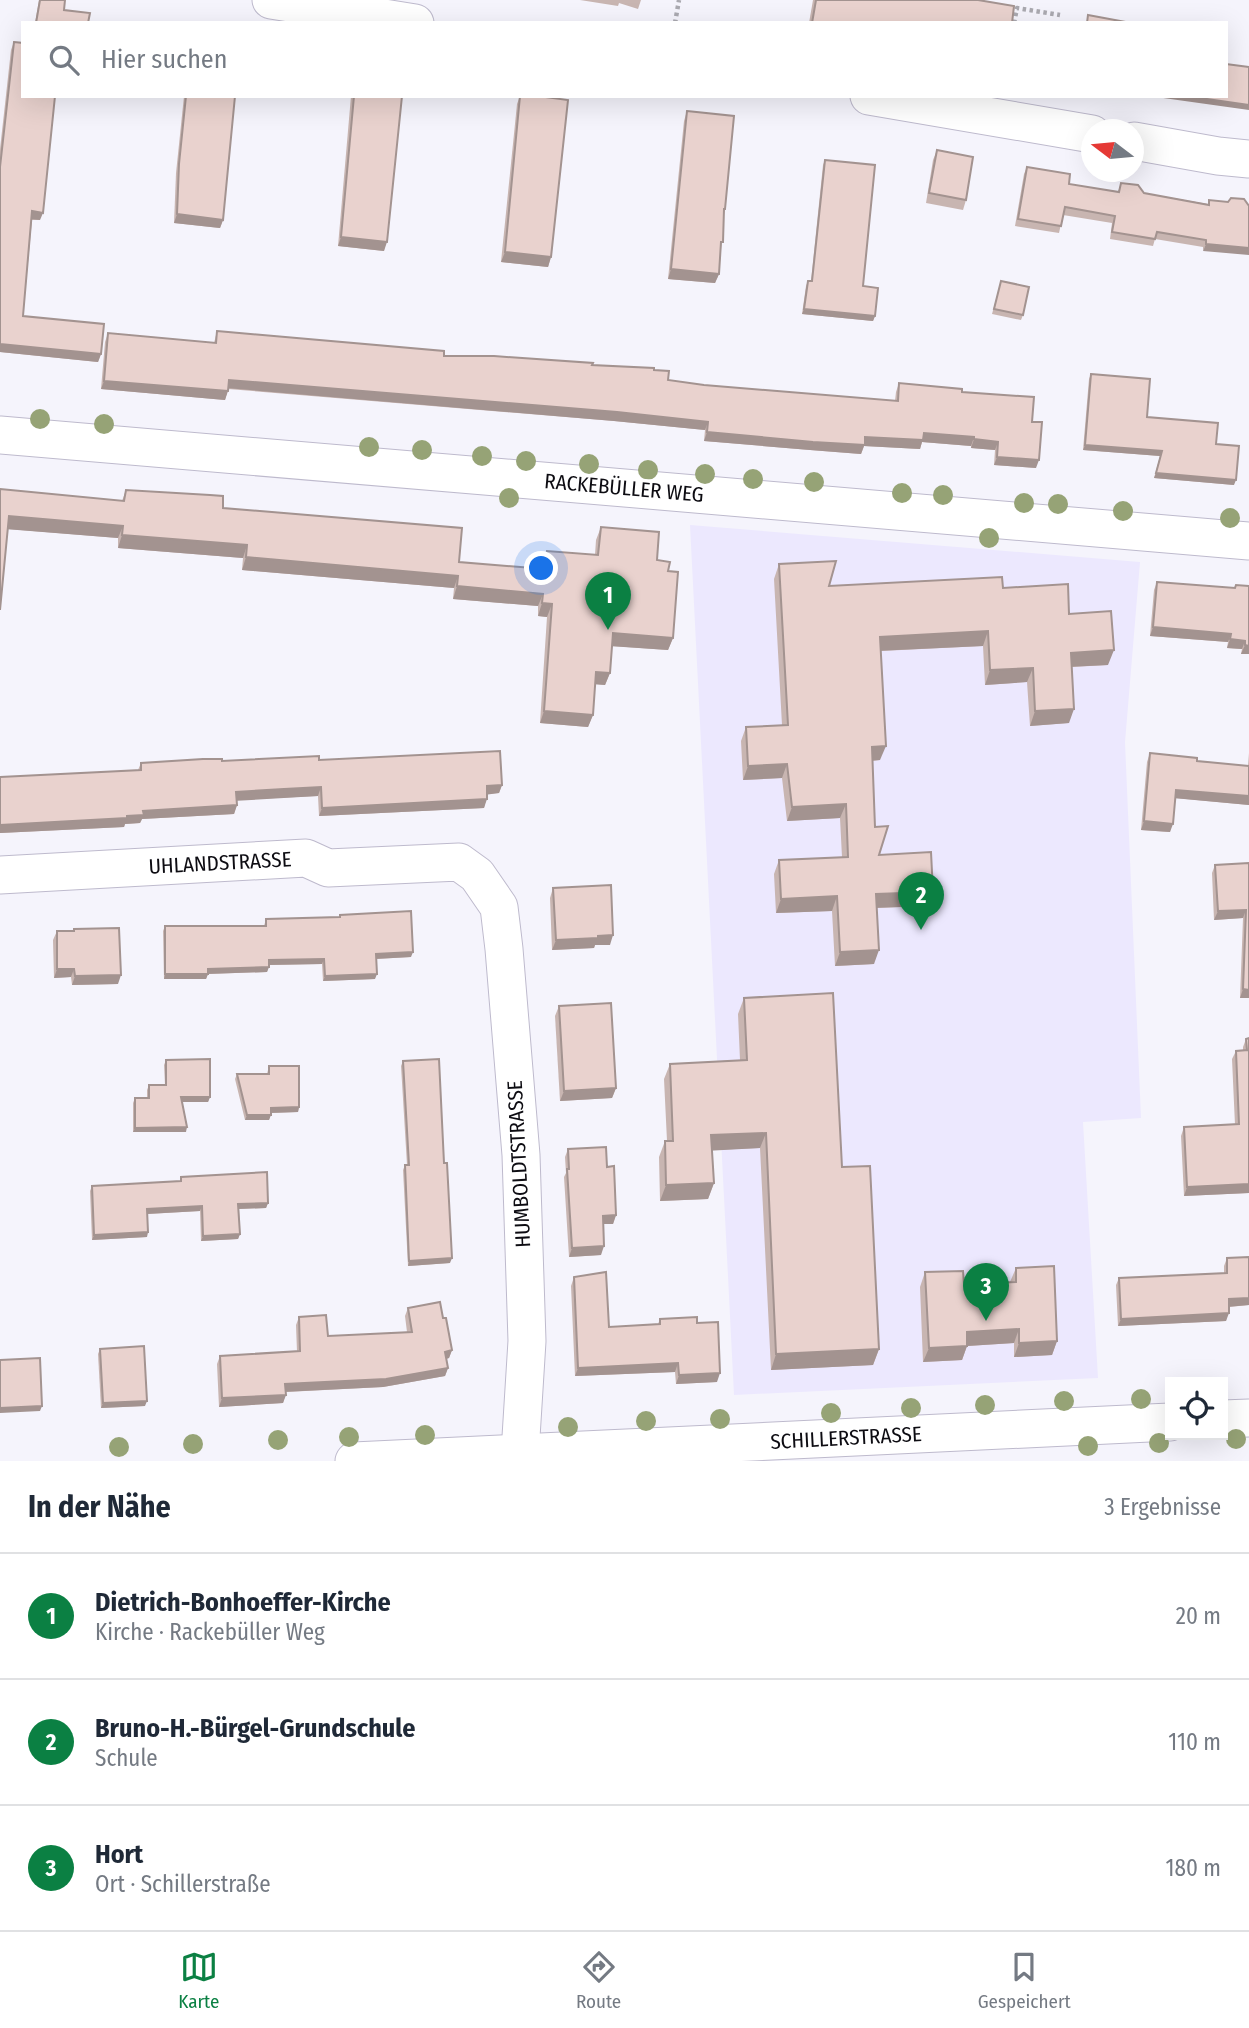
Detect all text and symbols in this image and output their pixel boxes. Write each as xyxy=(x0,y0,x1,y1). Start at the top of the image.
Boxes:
search box xyxy=(21,21,1228,98)
icon: search xyxy=(45,41,83,79)
text: Hier suchen xyxy=(101,44,227,75)
north arrow xyxy=(1081,119,1144,182)
street label: RACKEBÜLLER WEG xyxy=(543,468,705,508)
your location xyxy=(524,551,558,585)
pin: 1 xyxy=(585,572,631,630)
street label: UHLANDSTRASSE xyxy=(148,846,292,880)
pin: 2 xyxy=(898,872,944,930)
street label: HUMBOLDTSTRASSE xyxy=(502,1080,536,1248)
pin: 3 xyxy=(963,1263,1009,1321)
map controls xyxy=(1165,1377,1228,1440)
button: locate xyxy=(1165,1377,1228,1440)
street label: SCHILLERSTRASSE xyxy=(770,1421,923,1455)
text: In der Nähe xyxy=(28,1489,171,1525)
text: 3 Ergebnisse xyxy=(1104,1493,1221,1521)
text: Dietrich-Bonhoeffer-Kirche xyxy=(95,1587,391,1618)
text: 1 xyxy=(46,1602,56,1630)
text: 20 m xyxy=(1176,1602,1221,1630)
text: Kirche · Rackebüller Weg xyxy=(95,1618,325,1646)
text: Bruno-H.-Bürgel-Grundschule xyxy=(95,1713,415,1744)
text: 2 xyxy=(46,1728,56,1756)
text: 110 m xyxy=(1168,1728,1221,1756)
text: Schule xyxy=(95,1744,158,1772)
text: Hort xyxy=(95,1839,143,1870)
text: 3 xyxy=(46,1854,56,1882)
text: 180 m xyxy=(1165,1854,1221,1882)
text: Ort · Schillerstraße xyxy=(95,1870,271,1898)
tab: Karte xyxy=(178,1948,219,2013)
tab: Route xyxy=(576,1948,621,2013)
tab: Gespeichert xyxy=(978,1948,1071,2013)

